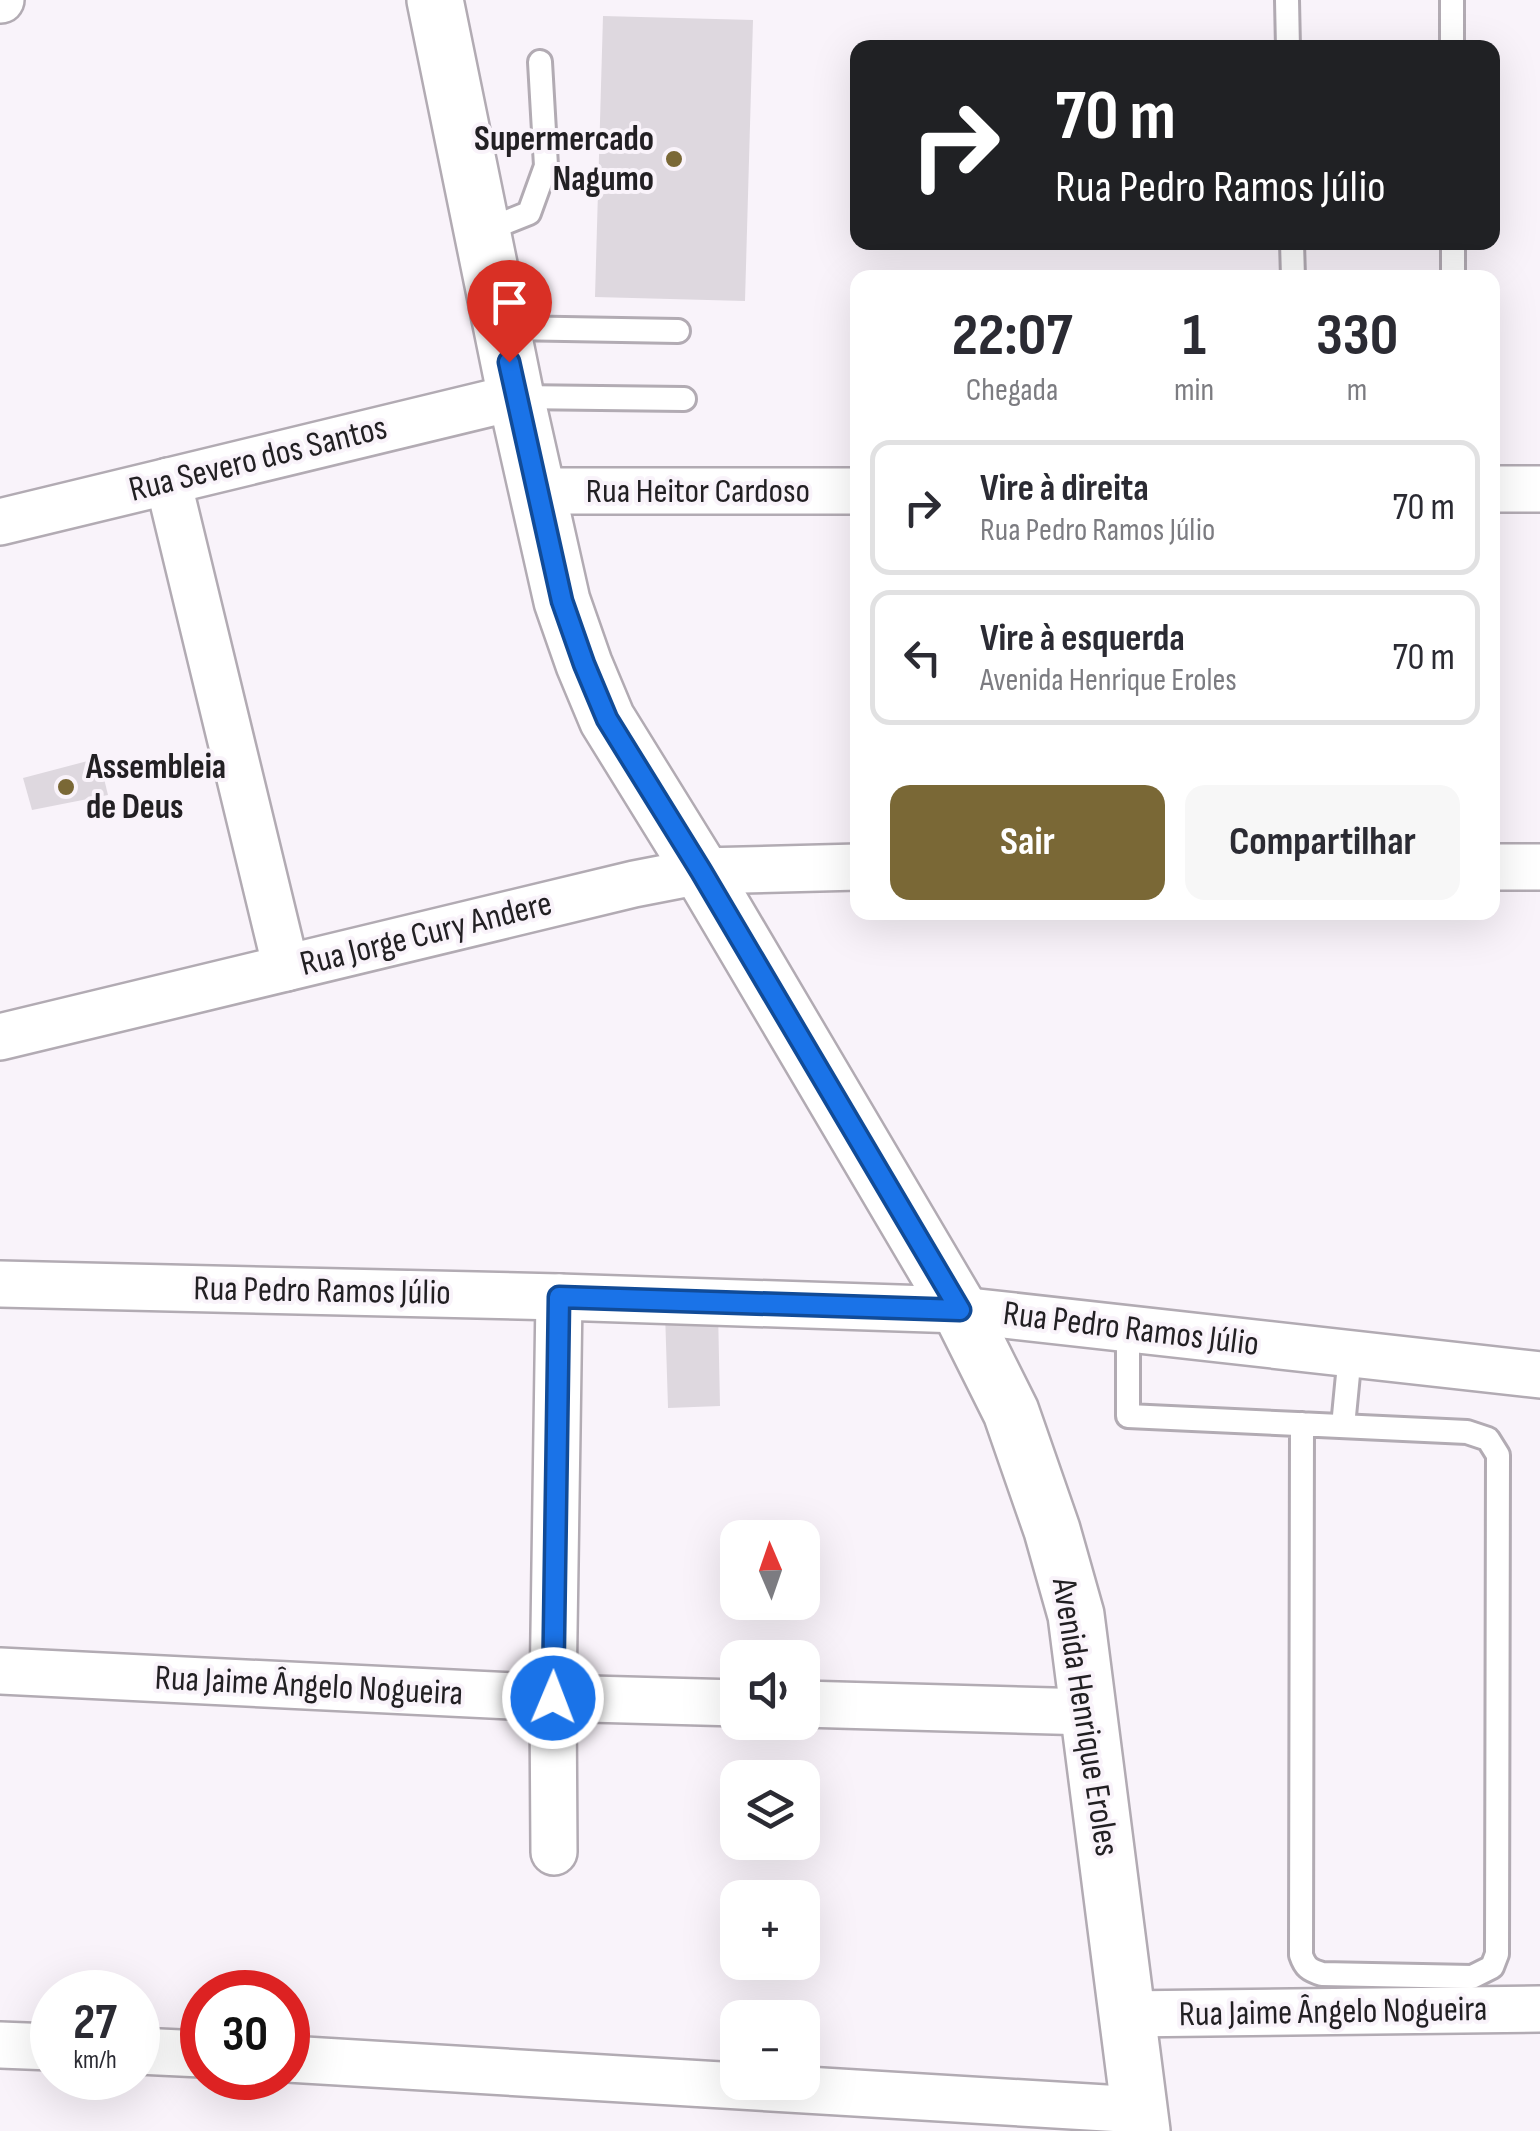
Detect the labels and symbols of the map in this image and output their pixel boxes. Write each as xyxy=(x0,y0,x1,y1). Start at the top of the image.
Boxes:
place label: Supermercado Nagumo xyxy=(474,118,654,201)
marker: Supermercado Nagumo xyxy=(663,148,685,170)
pin xyxy=(467,260,552,363)
street label: Rua Severo dos Santos xyxy=(125,406,391,512)
street label: Rua Heitor Cardoso xyxy=(586,470,810,513)
place label: Assembleia de Deus xyxy=(85,746,226,829)
marker: Assembleia de Deus xyxy=(55,776,77,798)
street label: Rua Jorge Cury Andere xyxy=(296,882,556,986)
street label: Rua Pedro Ramos Júlio xyxy=(193,1267,451,1315)
street label: Rua Pedro Ramos Júlio xyxy=(1001,1292,1261,1366)
north arrow xyxy=(720,1520,820,1620)
street label: Avenida Henrique Eroles xyxy=(1042,1574,1128,1859)
position arrow xyxy=(501,1646,605,1750)
street label: Rua Jaime Ângelo Nogueira xyxy=(154,1656,464,1716)
speed limit sign: 30 xyxy=(180,1970,310,2100)
street label: Rua Jaime Ângelo Nogueira xyxy=(1178,1988,1488,2036)

